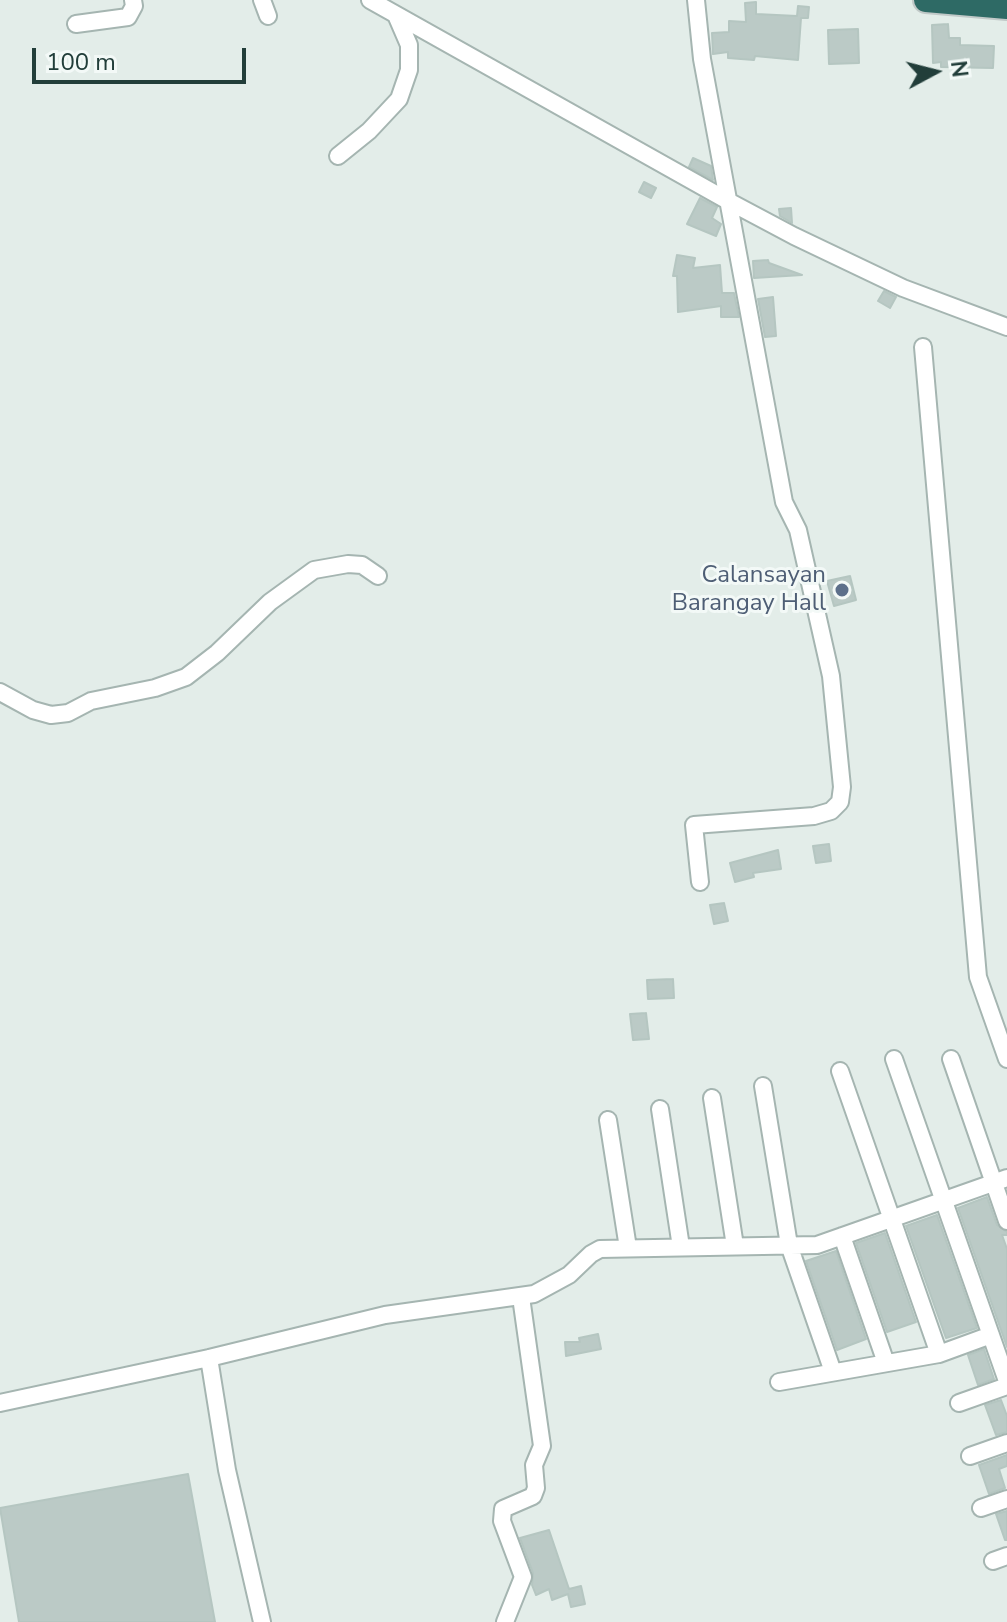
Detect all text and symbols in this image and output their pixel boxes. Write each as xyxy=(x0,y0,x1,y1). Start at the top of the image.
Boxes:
scale bar xyxy=(36,32,250,82)
north arrow xyxy=(895,32,975,112)
text: 100 m xyxy=(46,46,116,78)
text: N xyxy=(943,59,975,79)
place label: Calansayan Barangay Hall xyxy=(672,562,826,618)
marker: Calansayan Barangay Hall xyxy=(833,581,851,599)

